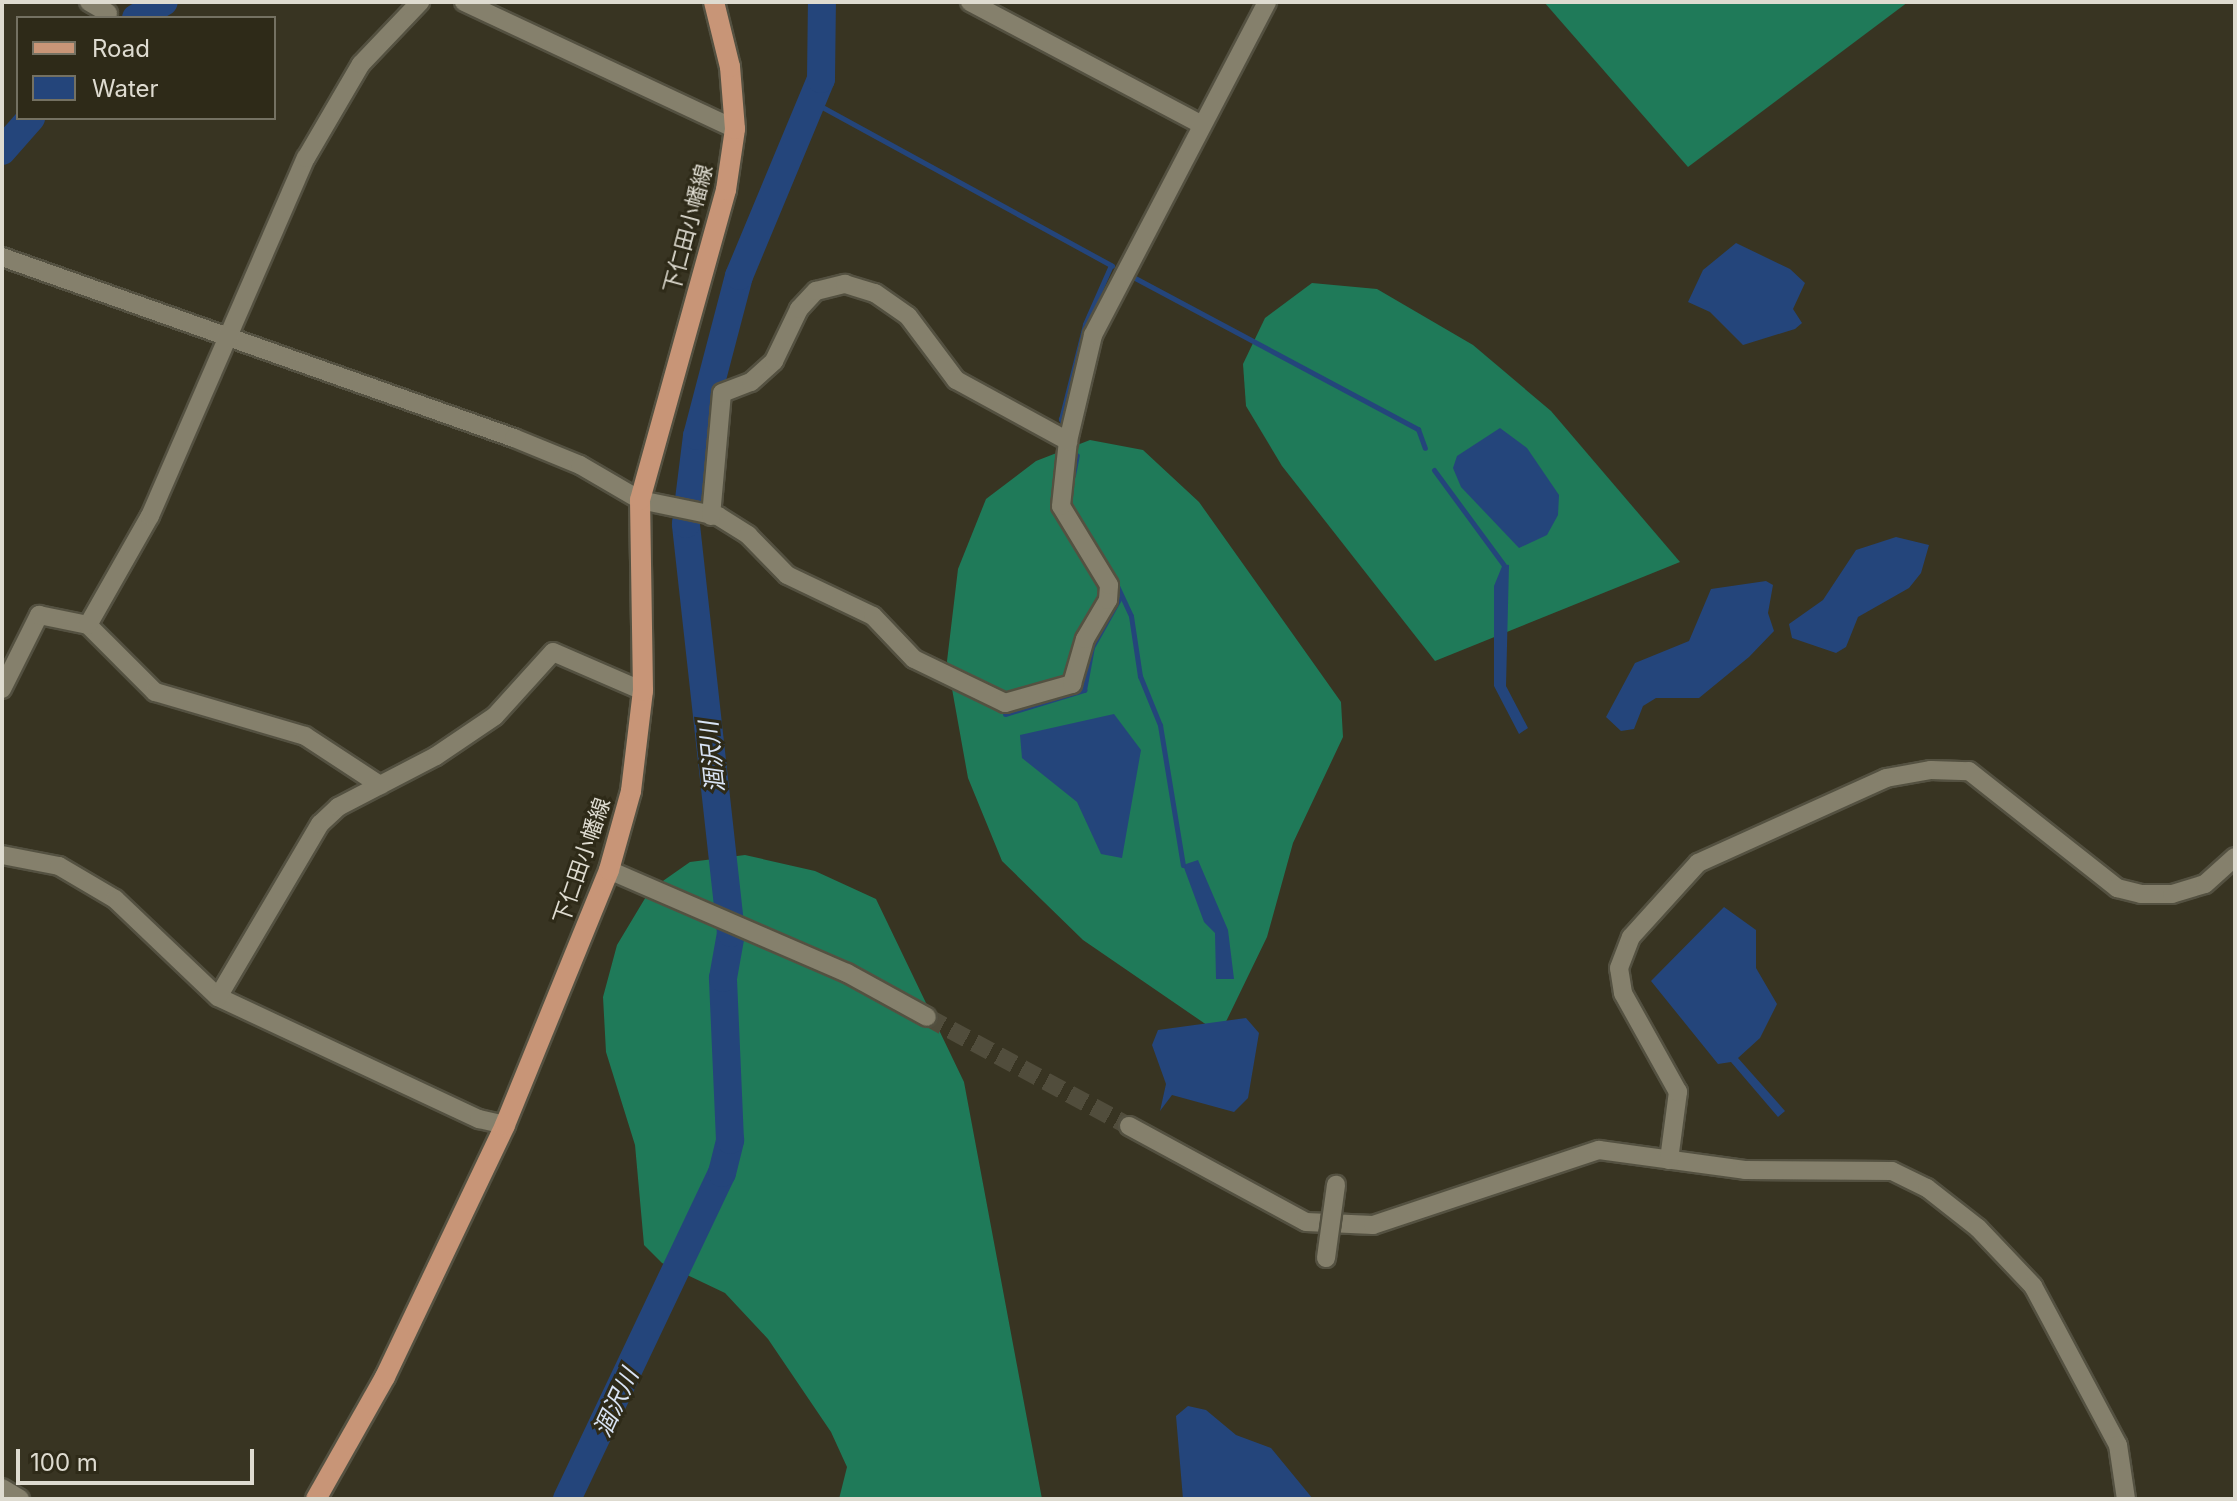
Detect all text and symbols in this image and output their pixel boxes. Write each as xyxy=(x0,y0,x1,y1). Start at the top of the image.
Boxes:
legend xyxy=(16,16,276,120)
text: Road xyxy=(92,34,150,63)
text: Water xyxy=(92,74,159,103)
street label: 下仁田小幡線 xyxy=(658,162,718,296)
water label: 涸沢川 xyxy=(694,720,730,794)
street label: 下仁田小幡線 xyxy=(548,794,616,928)
water label: 涸沢川 xyxy=(588,1364,644,1442)
scale bar xyxy=(20,1433,258,1483)
text: 100 m xyxy=(30,1448,98,1477)

